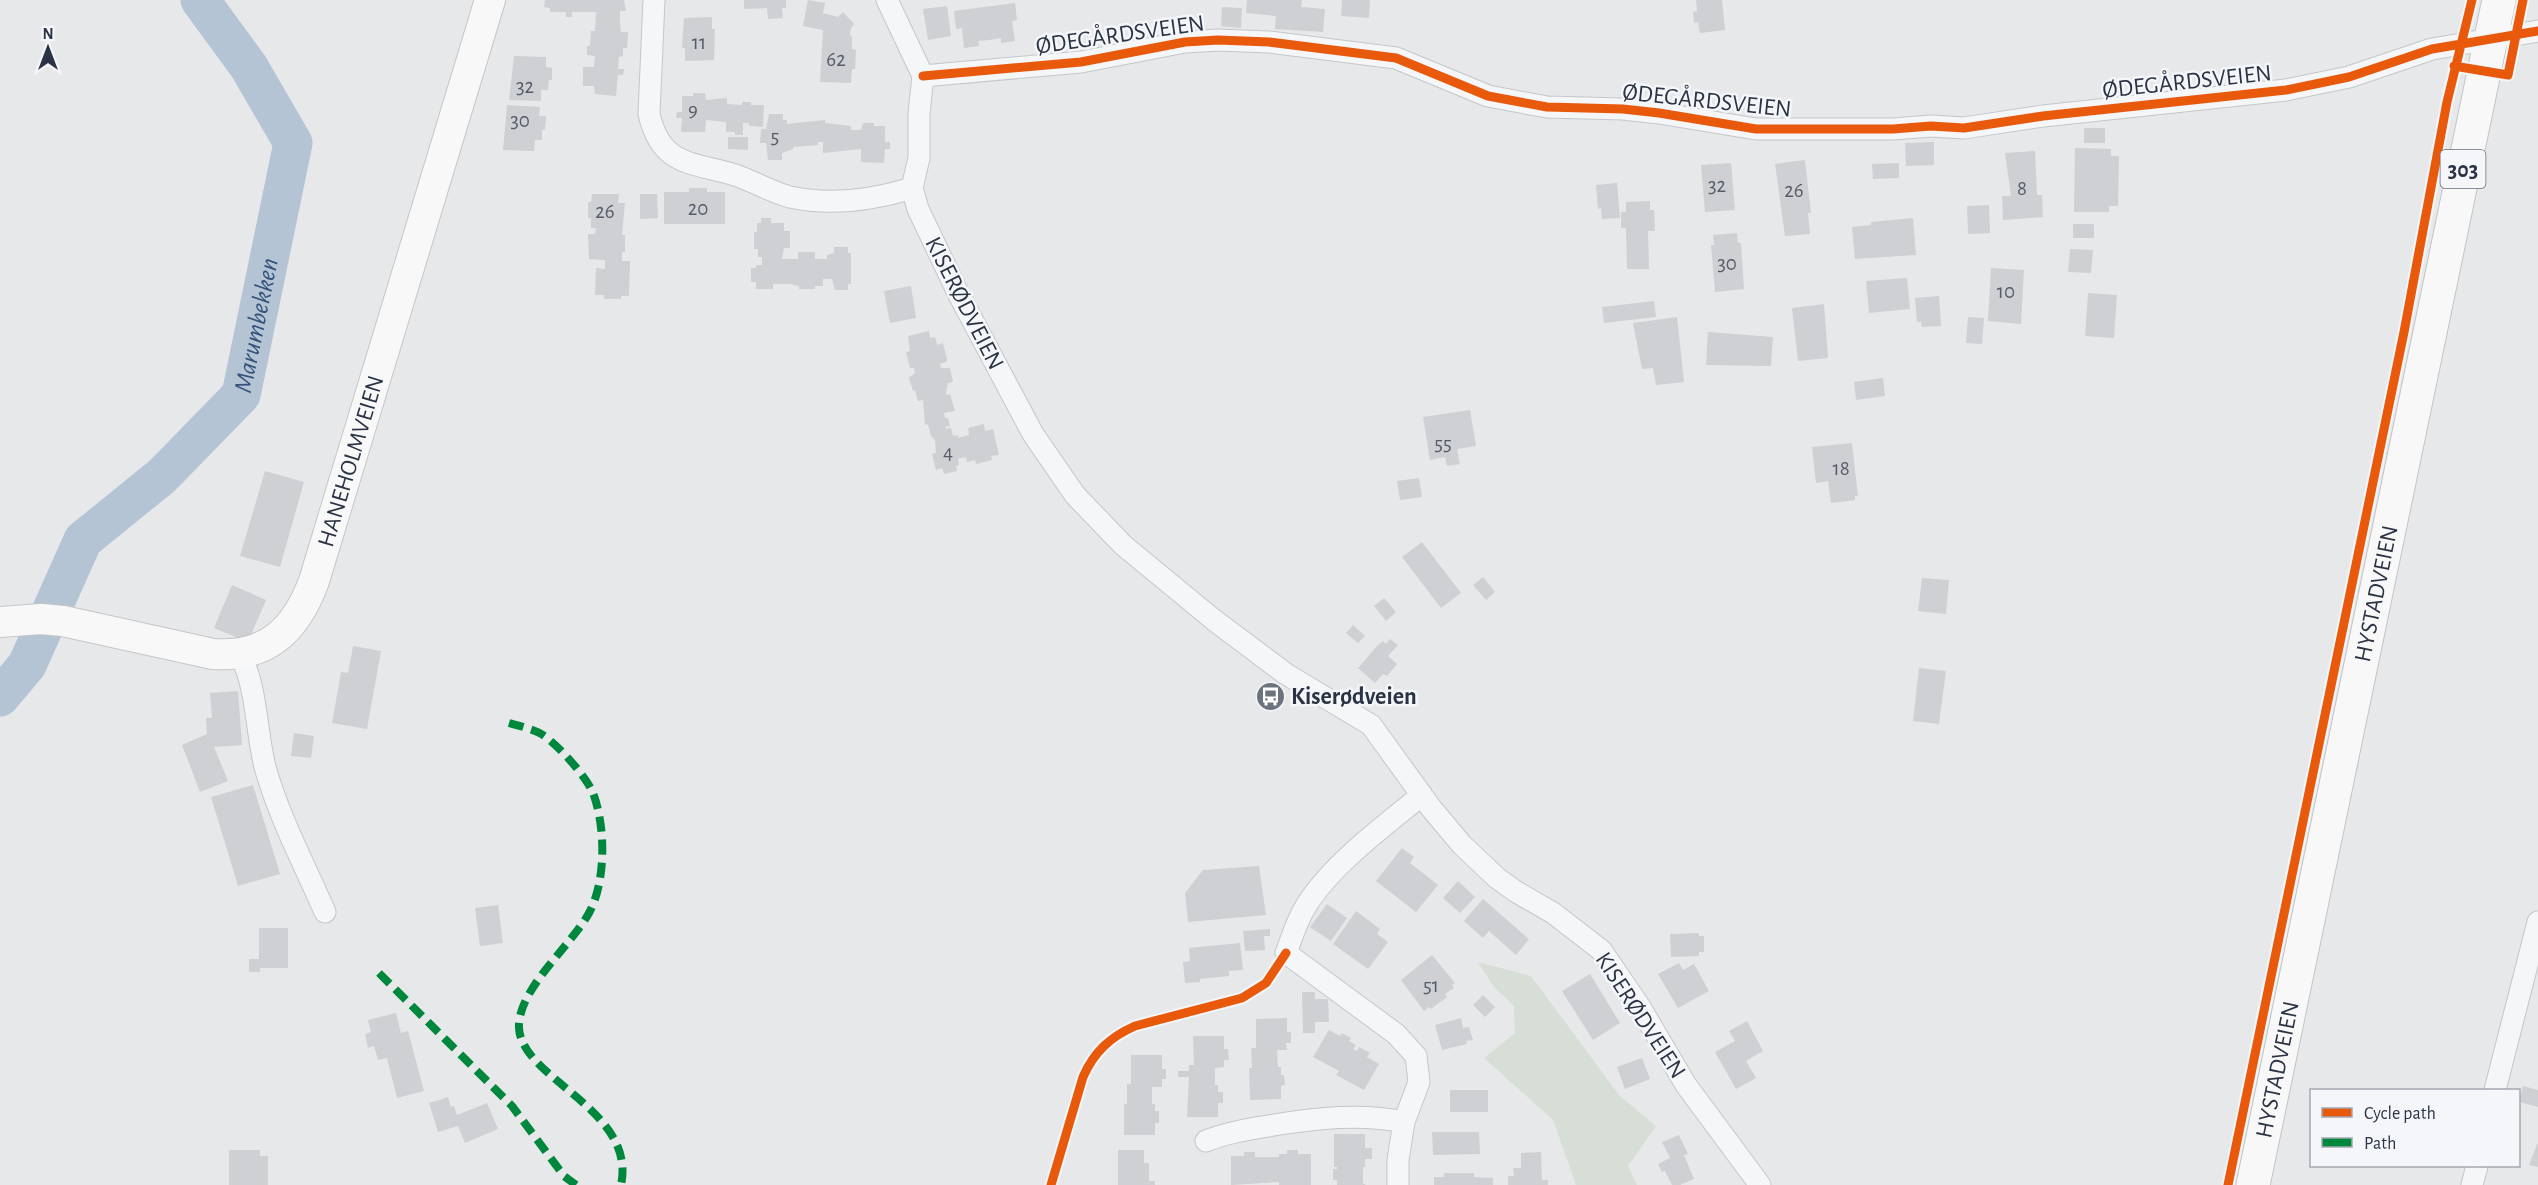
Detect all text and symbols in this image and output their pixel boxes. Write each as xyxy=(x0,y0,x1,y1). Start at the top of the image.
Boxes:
street label: ØDEGÅRDSVEIEN xyxy=(1034,9,1206,59)
north arrow xyxy=(18,18,78,78)
text: N xyxy=(42,26,54,42)
house number: 11 xyxy=(692,32,706,53)
house number: 62 xyxy=(826,49,846,70)
street label: ØDEGÅRDSVEIEN xyxy=(2101,59,2273,103)
house number: 32 xyxy=(516,76,534,97)
street label: ØDEGÅRDSVEIEN xyxy=(1621,78,1793,122)
house number: 9 xyxy=(688,99,698,120)
house number: 30 xyxy=(510,110,530,131)
house number: 5 xyxy=(771,126,779,147)
road number: 303 xyxy=(2440,150,2486,188)
house number: 32 xyxy=(1708,175,1726,196)
house number: 8 xyxy=(2017,178,2027,199)
house number: 26 xyxy=(1784,180,1804,201)
house number: 20 xyxy=(688,198,708,219)
house number: 26 xyxy=(595,201,615,222)
street label: KISERØDVEIEN xyxy=(920,233,1008,374)
house number: 30 xyxy=(1717,253,1737,274)
water label: Marumbekken xyxy=(230,256,283,395)
house number: 10 xyxy=(1997,281,2015,302)
street label: HANEHOLMVEIEN xyxy=(314,373,389,550)
house number: 55 xyxy=(1434,433,1452,454)
house number: 4 xyxy=(943,442,953,463)
house number: 18 xyxy=(1832,458,1850,479)
street label: HYSTADVEIEN xyxy=(2351,523,2403,664)
bus stop icon: Kiserødveien xyxy=(1254,680,1286,712)
place label: Kiserødveien xyxy=(1291,685,1417,709)
street label: KISERØDVEIEN xyxy=(1591,948,1690,1083)
house number: 51 xyxy=(1423,975,1439,996)
street label: HYSTADVEIEN xyxy=(2252,999,2304,1140)
legend xyxy=(2310,1089,2520,1167)
text: Cycle path xyxy=(2364,1105,2436,1123)
text: Path xyxy=(2364,1135,2396,1153)

